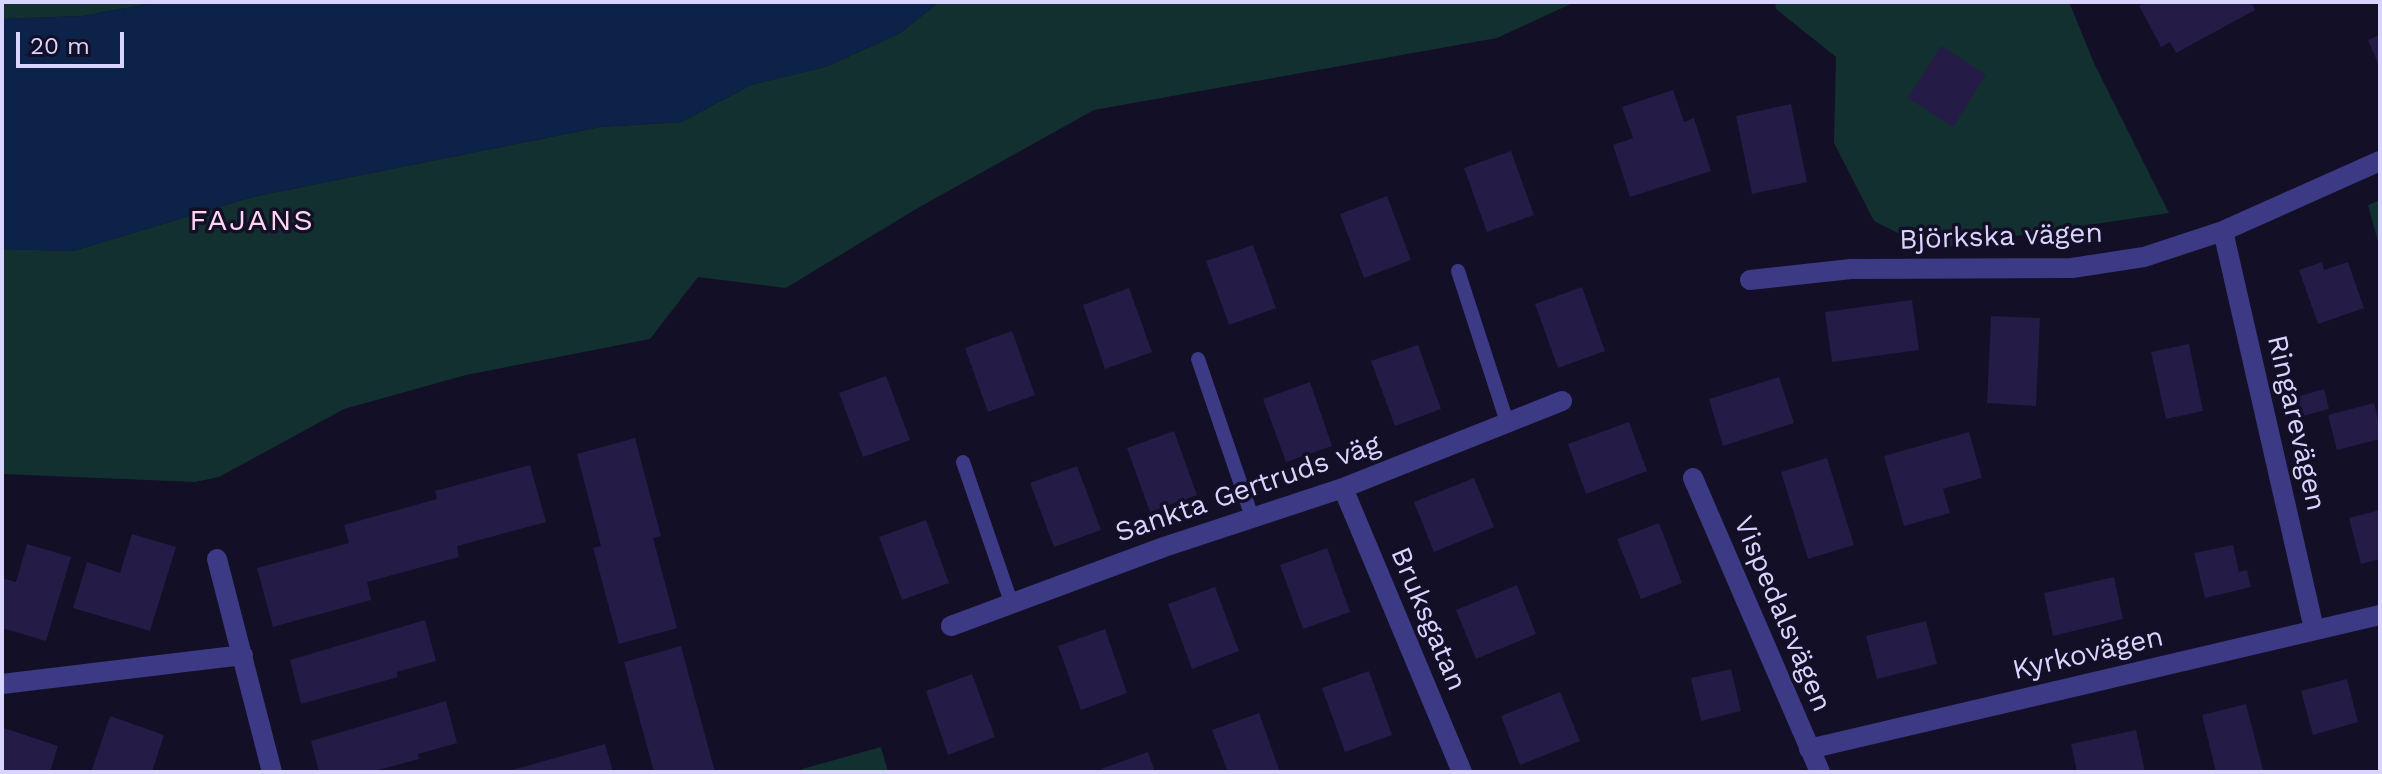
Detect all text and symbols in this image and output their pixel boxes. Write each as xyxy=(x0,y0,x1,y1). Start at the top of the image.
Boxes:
scale bar xyxy=(20,16,128,66)
text: 20 m xyxy=(30,32,90,60)
district label: FAJANS xyxy=(189,203,315,239)
street label: Björkska vägen xyxy=(1899,217,2103,257)
street label: Ringarevägen xyxy=(2259,332,2333,514)
street label: Sankta Gertruds väg xyxy=(1111,428,1385,550)
street label: Vispedalsvägen xyxy=(1726,511,1838,717)
street label: Bruksgatan xyxy=(1383,542,1473,696)
street label: Kyrkovägen xyxy=(2009,620,2167,688)

